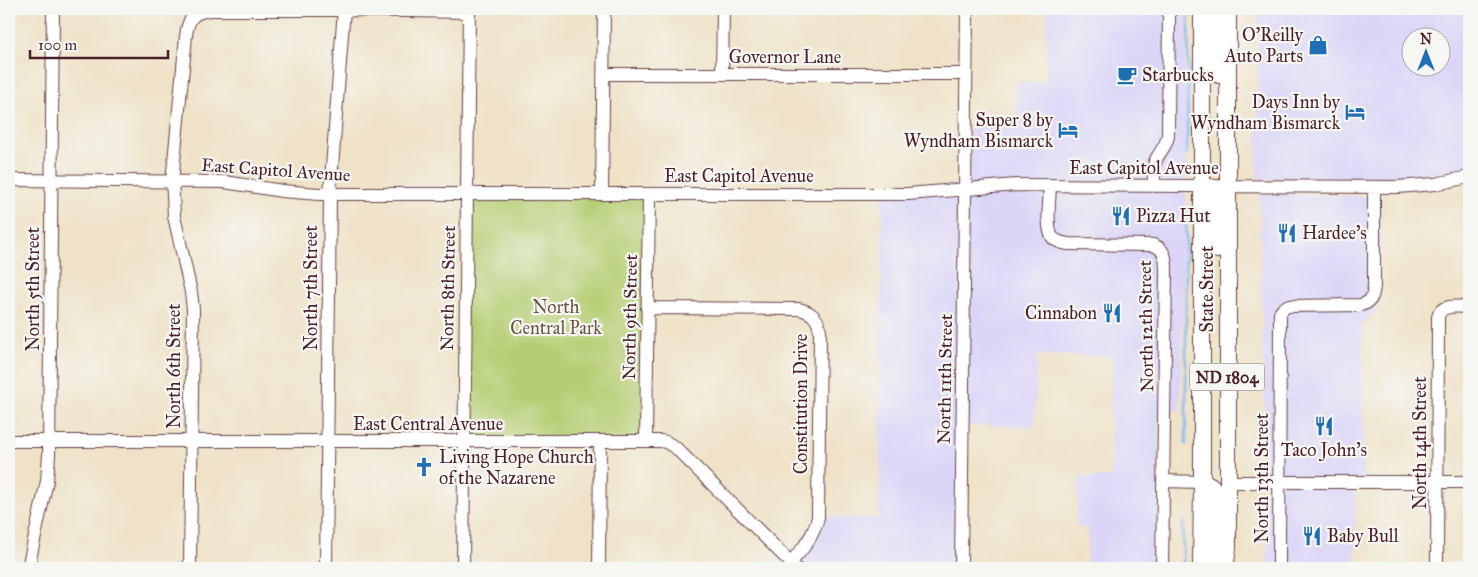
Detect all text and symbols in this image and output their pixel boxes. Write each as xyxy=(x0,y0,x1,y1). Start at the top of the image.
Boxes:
place label: O'Reilly Auto Parts xyxy=(1224,24,1304,67)
scale bar xyxy=(30,28,168,60)
north arrow xyxy=(1400,28,1450,78)
text: N xyxy=(1420,31,1432,48)
shop icon: O'Reilly Auto Parts xyxy=(1307,34,1329,56)
text: 100 m xyxy=(38,36,78,54)
street label: Governor Lane xyxy=(729,46,841,68)
cafe icon: Starbucks xyxy=(1116,64,1138,86)
place label: Starbucks xyxy=(1142,64,1214,86)
place label: Days Inn by Wyndham Bismarck xyxy=(1191,91,1341,134)
hotel icon: Days Inn by Wyndham Bismarck xyxy=(1344,101,1366,123)
place label: Super 8 by Wyndham Bismarck xyxy=(904,109,1054,152)
hotel icon: Super 8 by Wyndham Bismarck xyxy=(1057,119,1079,141)
street label: East Capitol Avenue xyxy=(201,154,351,186)
street label: East Capitol Avenue xyxy=(1069,157,1219,179)
street label: East Capitol Avenue xyxy=(664,165,814,187)
restaurant icon: Pizza Hut xyxy=(1110,205,1132,227)
place label: Pizza Hut xyxy=(1136,205,1211,227)
restaurant icon: Hardee's xyxy=(1276,222,1298,244)
place label: Hardee's xyxy=(1302,222,1367,244)
street label: North 8th Street xyxy=(436,224,460,351)
street label: North 7th Street xyxy=(300,225,322,351)
street label: North 5th Street xyxy=(22,226,44,351)
street label: State Street xyxy=(1196,245,1218,332)
street label: North 9th Street xyxy=(618,253,642,380)
street label: North 12th Street xyxy=(1134,259,1158,392)
park label: North Central Park xyxy=(510,296,602,339)
place label: Cinnabon xyxy=(1025,302,1097,324)
restaurant icon: Cinnabon xyxy=(1101,302,1123,324)
street label: North 6th Street xyxy=(163,303,185,429)
street label: North 11th Street xyxy=(933,313,957,444)
street label: Constitution Drive xyxy=(790,334,812,474)
road number: ND 1804 xyxy=(1190,364,1264,391)
street label: North 14th Street xyxy=(1409,376,1431,510)
street label: North 13th Street xyxy=(1251,412,1273,543)
street label: East Central Avenue xyxy=(353,413,503,435)
restaurant icon: Taco John's xyxy=(1313,415,1335,437)
place label: Taco John's xyxy=(1281,439,1367,462)
place label: Living Hope Church of the Nazarene xyxy=(439,446,594,489)
church icon: Living Hope Church of the Nazarene xyxy=(413,456,435,478)
restaurant icon: Baby Bull xyxy=(1301,525,1323,547)
place label: Baby Bull xyxy=(1327,525,1399,547)

